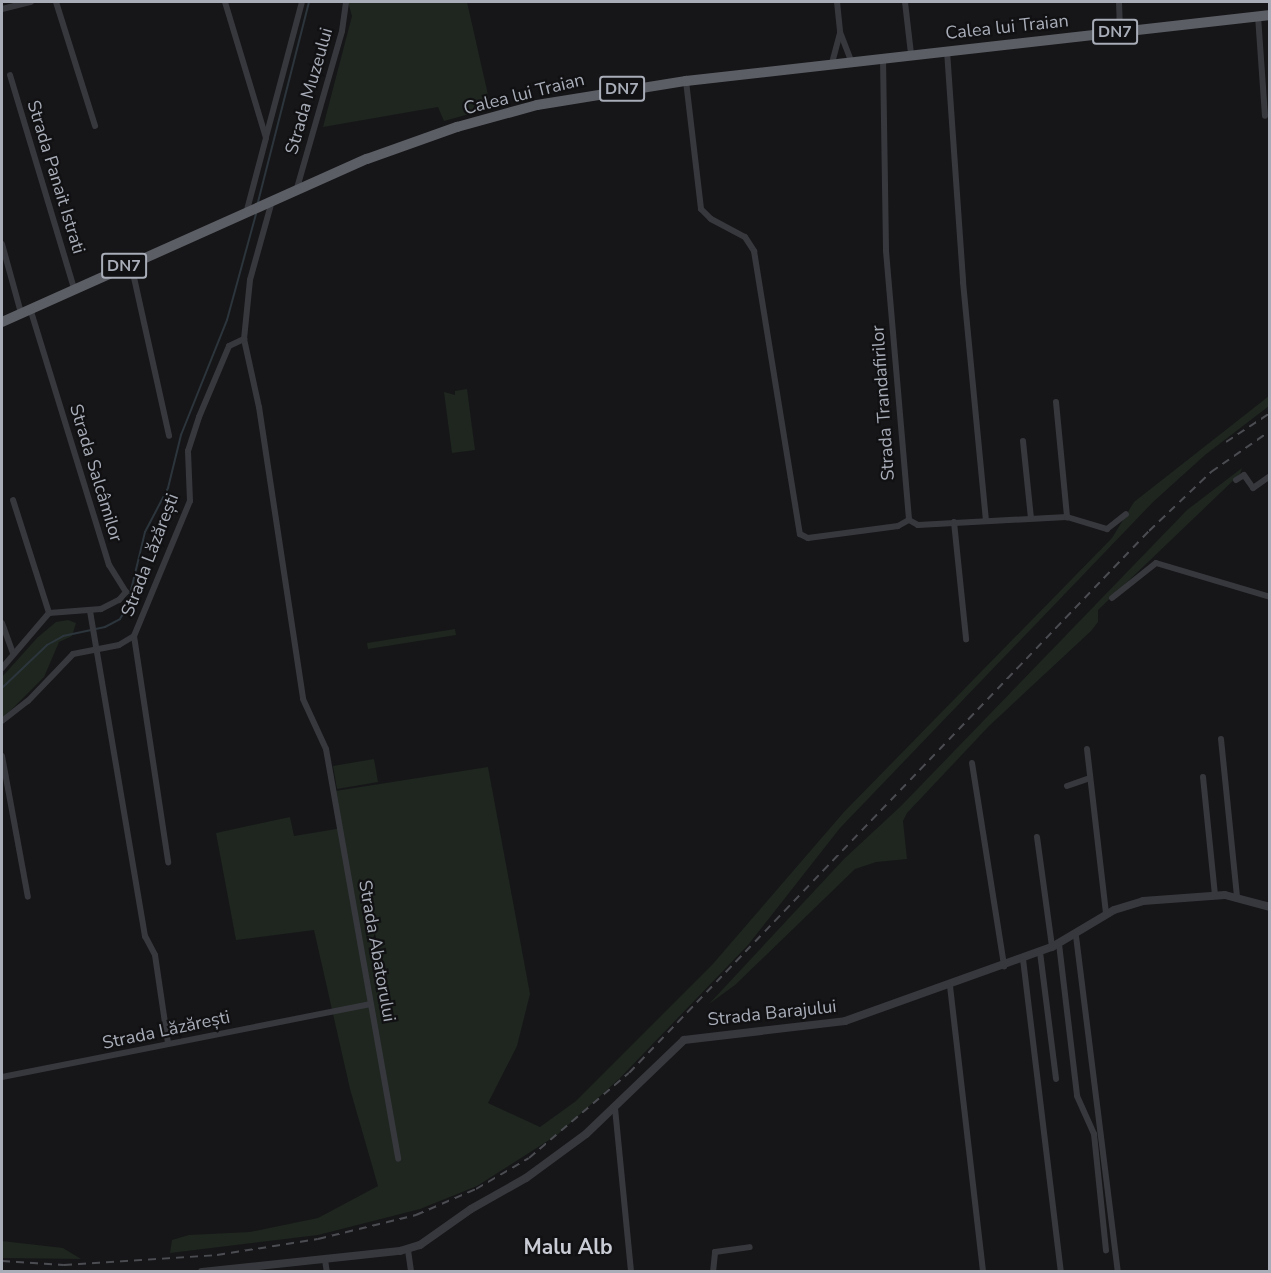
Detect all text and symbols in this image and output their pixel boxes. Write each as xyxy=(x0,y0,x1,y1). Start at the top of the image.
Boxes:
street label: Calea lui Traian xyxy=(944,10,1070,44)
road number: DN7 xyxy=(1091,19,1139,45)
street label: Strada Muzeului xyxy=(281,25,337,157)
street label: Calea lui Traian xyxy=(461,69,587,119)
road number: DN7 xyxy=(598,76,646,102)
street label: Strada Panait Istrati xyxy=(22,98,90,256)
road number: DN7 xyxy=(100,253,148,279)
street label: Strada Trandafirilor xyxy=(867,324,899,482)
street label: Strada Salcâmilor xyxy=(65,402,127,544)
street label: Strada Lăzărești xyxy=(117,490,183,620)
street label: Strada Abatorului xyxy=(354,879,400,1023)
street label: Strada Barajului xyxy=(707,995,837,1031)
street label: Strada Lăzărești xyxy=(100,1006,232,1054)
district label: Malu Alb xyxy=(523,1234,613,1260)

